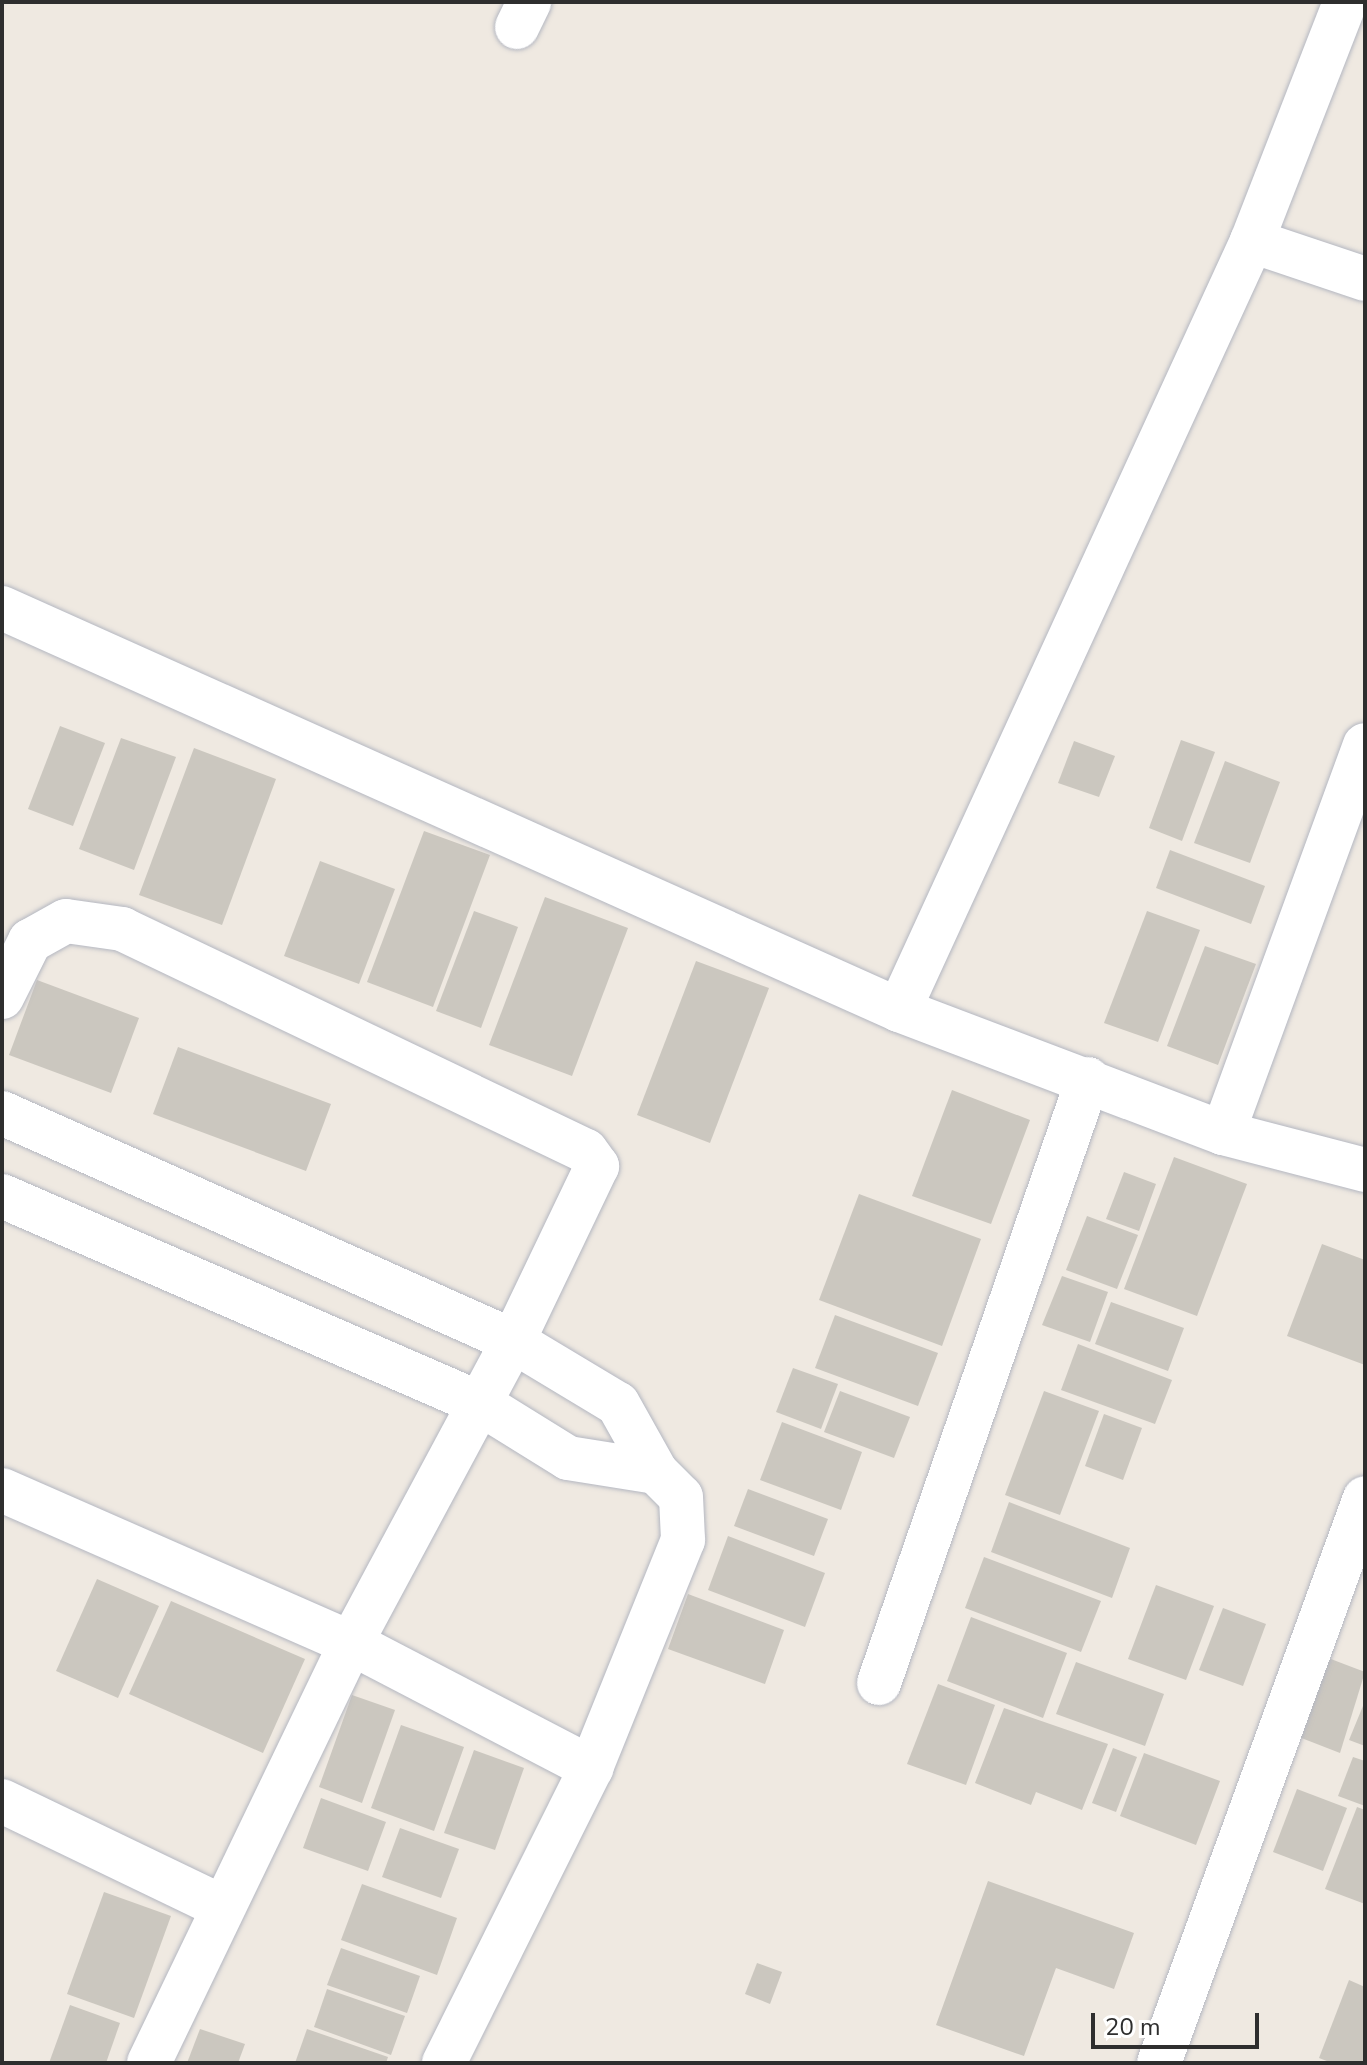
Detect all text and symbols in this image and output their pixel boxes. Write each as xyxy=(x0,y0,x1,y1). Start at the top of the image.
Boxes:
scale bar xyxy=(1095,1997,1263,2047)
text: 20 m xyxy=(1105,2011,1161,2043)

